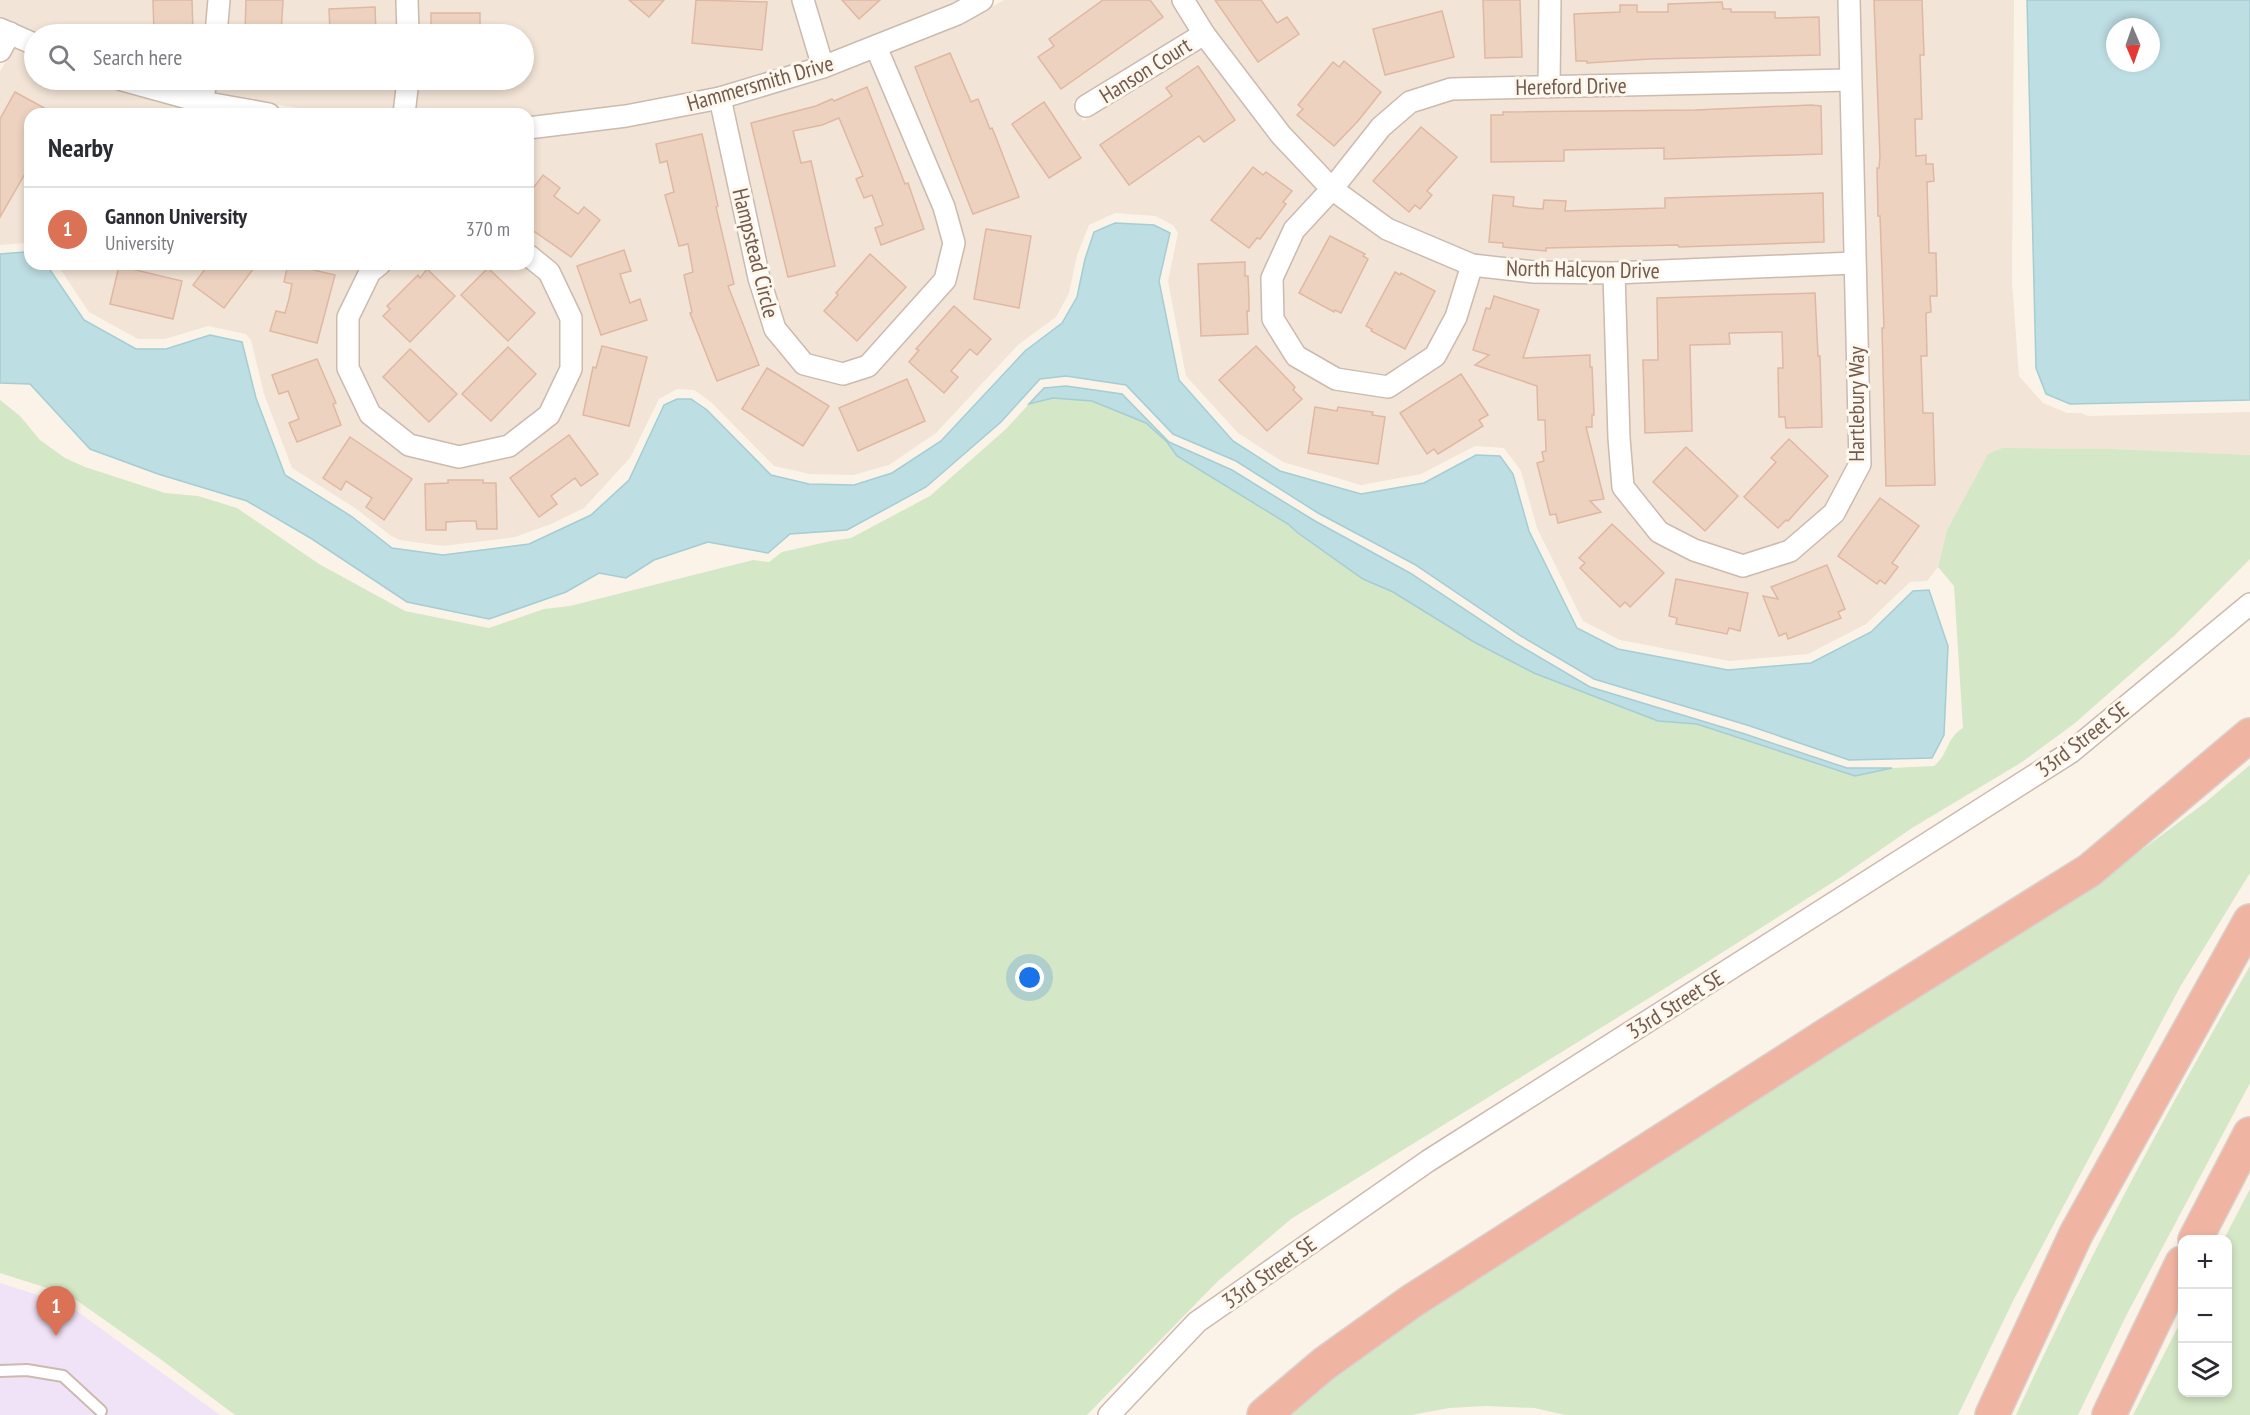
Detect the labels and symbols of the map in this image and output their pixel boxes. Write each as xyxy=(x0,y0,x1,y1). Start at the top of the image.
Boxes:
north arrow xyxy=(2106,18,2160,72)
street label: Hanson Court xyxy=(1094,31,1196,109)
street label: Hammersmith Drive xyxy=(683,49,837,117)
street label: Hereford Drive xyxy=(1515,71,1627,101)
street label: Hampstead Circle xyxy=(726,185,786,321)
street label: North Halcyon Drive xyxy=(1506,254,1660,284)
street label: Hartlebury Way xyxy=(1842,345,1870,462)
street label: 33rd Street SE xyxy=(2030,695,2134,783)
your location xyxy=(1015,963,1044,992)
street label: 33rd Street SE xyxy=(1621,963,1729,1045)
street label: 33rd Street SE xyxy=(1216,1229,1322,1315)
pin: 1 xyxy=(36,1286,76,1336)

